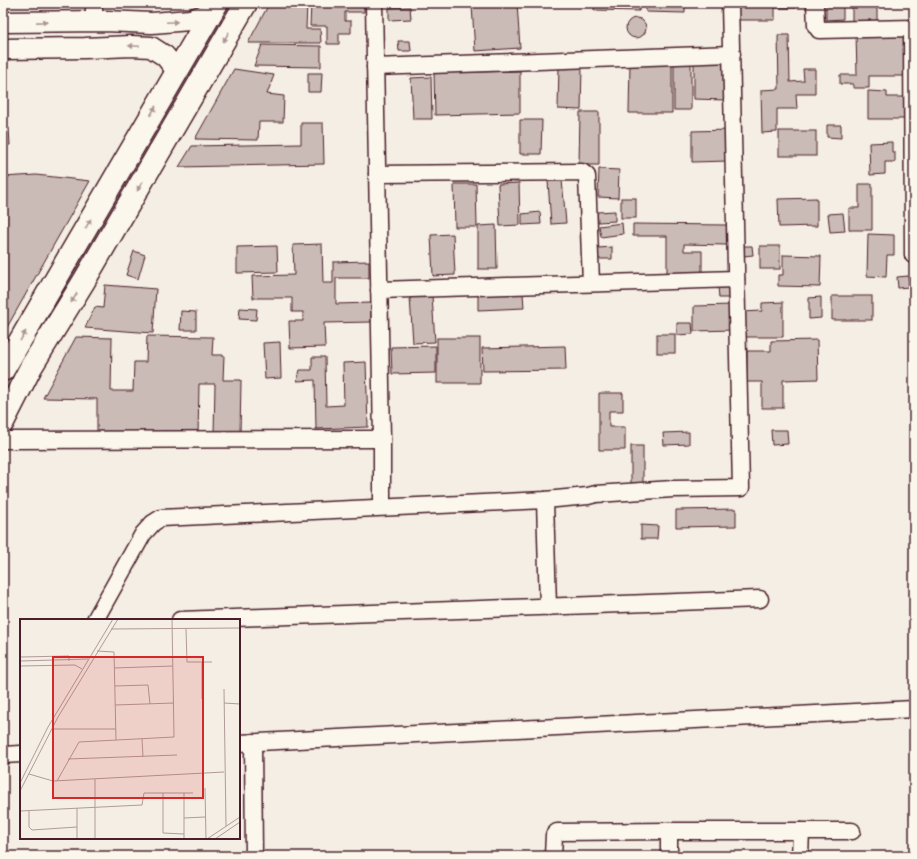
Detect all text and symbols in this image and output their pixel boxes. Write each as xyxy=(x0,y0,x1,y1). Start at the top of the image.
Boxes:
one-way arrow xyxy=(36,18,48,25)
one-way arrow xyxy=(166,18,178,25)
one-way arrow xyxy=(223,31,230,43)
one-way arrow xyxy=(127,43,140,49)
one-way arrow xyxy=(150,105,157,117)
one-way arrow xyxy=(136,180,143,192)
one-way arrow xyxy=(84,218,91,230)
one-way arrow xyxy=(70,293,78,303)
one-way arrow xyxy=(19,330,26,342)
inset map xyxy=(20,619,240,839)

